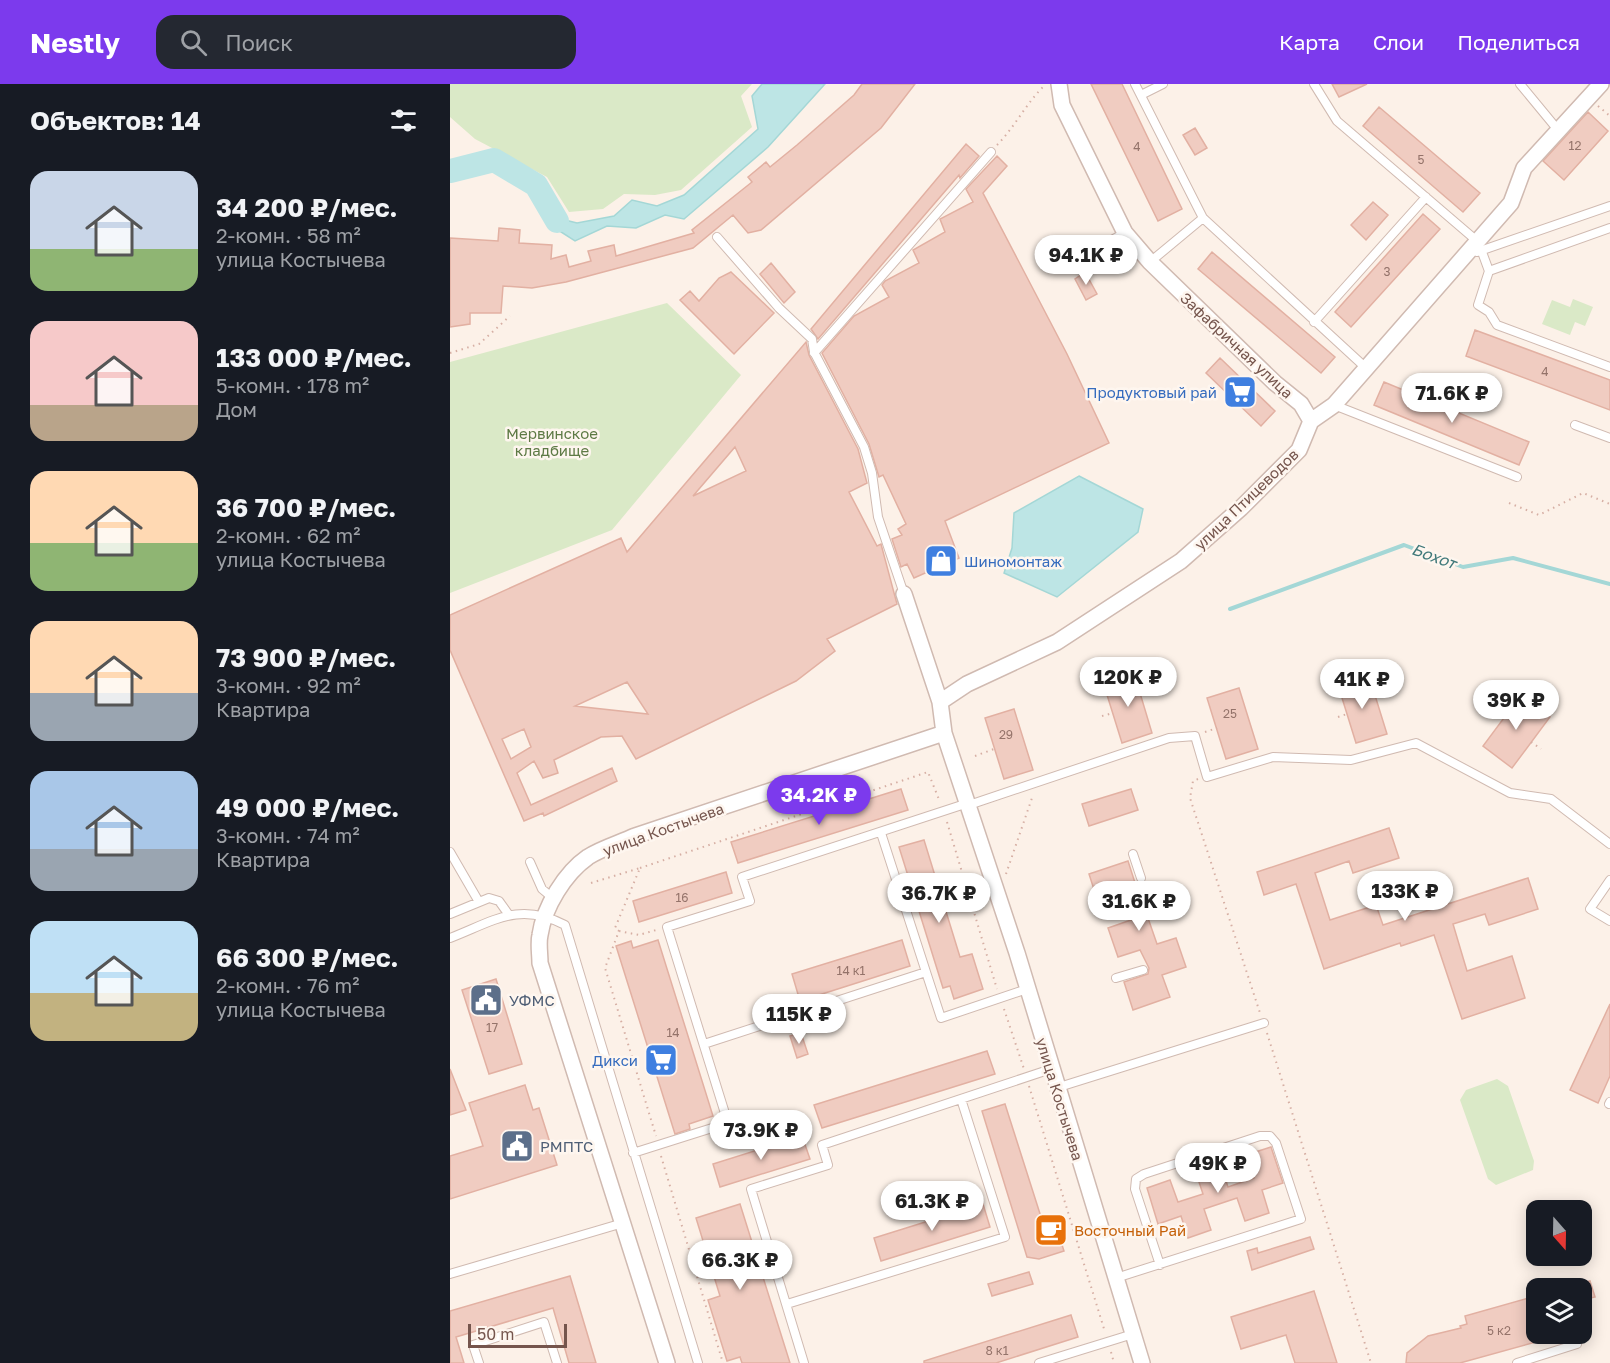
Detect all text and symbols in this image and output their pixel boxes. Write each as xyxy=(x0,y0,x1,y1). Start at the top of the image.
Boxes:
search box xyxy=(156,15,576,69)
text: Nestly xyxy=(30,26,120,59)
icon: search xyxy=(177,26,210,59)
text: Поиск xyxy=(225,29,293,56)
text: Карта xyxy=(1279,29,1340,55)
text: Слои xyxy=(1373,29,1424,55)
text: Поделиться xyxy=(1457,29,1580,55)
icon: filters xyxy=(387,104,420,137)
text: Объектов: 14 xyxy=(30,105,201,136)
house number: 12 xyxy=(1569,138,1581,153)
house number: 4 xyxy=(1133,139,1141,154)
house number: 5 xyxy=(1418,152,1425,167)
text: 34 200 ₽/мес. xyxy=(216,192,398,223)
icon: home xyxy=(78,195,150,267)
text: 2-комн. · 58 m² xyxy=(216,223,361,247)
pin: 94.1K ₽ xyxy=(1031,235,1141,286)
text: 94.1K ₽ xyxy=(1049,242,1123,266)
text: улица Костычева xyxy=(216,247,386,271)
house number: 3 xyxy=(1383,264,1391,279)
street label: Зафабричная улица xyxy=(1177,288,1297,402)
text: 133 000 ₽/мес. xyxy=(216,342,412,373)
icon: home xyxy=(78,345,150,417)
house number: 4 xyxy=(1541,364,1549,379)
text: 5-комн. · 178 m² xyxy=(216,373,369,397)
pin: 71.6K ₽ xyxy=(1397,373,1507,424)
supermarket icon: Продуктовый рай xyxy=(1222,374,1258,410)
text: 71.6K ₽ xyxy=(1415,380,1489,404)
place label: Продуктовый рай xyxy=(1086,383,1217,401)
text: Дом xyxy=(216,397,257,421)
park label: Мервинское кладбище xyxy=(506,424,598,459)
street label: улица Птицеводов xyxy=(1190,445,1302,553)
text: 36 700 ₽/мес. xyxy=(216,492,396,523)
icon: home xyxy=(78,495,150,567)
text: 2-комн. · 62 m² xyxy=(216,523,361,547)
water label: Бохот xyxy=(1409,539,1461,574)
shop icon: Шиномонтаж xyxy=(923,543,959,579)
text: улица Костычева xyxy=(216,547,386,571)
place label: Шиномонтаж xyxy=(964,552,1062,570)
text: 73 900 ₽/мес. xyxy=(216,642,396,673)
icon: home xyxy=(78,645,150,717)
pin: 120K ₽ xyxy=(1079,657,1177,708)
pin: 41K ₽ xyxy=(1320,659,1404,710)
text: 120K ₽ xyxy=(1094,664,1162,688)
text: 41K ₽ xyxy=(1334,666,1390,690)
text: 3-комн. · 92 m² xyxy=(216,673,361,697)
pin: 39K ₽ xyxy=(1474,680,1558,731)
text: 39K ₽ xyxy=(1487,687,1545,711)
text: Квартира xyxy=(216,697,310,721)
house number: 25 xyxy=(1223,706,1237,721)
house number: 29 xyxy=(999,727,1013,742)
pin: 34.2K ₽ xyxy=(764,775,874,826)
text: 34.2K ₽ xyxy=(781,782,857,806)
text: 49 000 ₽/мес. xyxy=(216,792,399,823)
icon: home xyxy=(78,795,150,867)
street label: улица Костычева xyxy=(600,799,726,859)
text: 3-комн. · 74 m² xyxy=(216,823,360,847)
text: Квартира xyxy=(216,847,310,871)
pin: 133K ₽ xyxy=(1356,871,1454,922)
pin: 36.7K ₽ xyxy=(884,873,994,924)
text: 133K ₽ xyxy=(1371,878,1439,902)
text: 36.7K ₽ xyxy=(901,880,977,904)
pin: 31.6K ₽ xyxy=(1084,881,1194,932)
text: 31.6K ₽ xyxy=(1102,888,1176,912)
house number: 16 xyxy=(675,890,689,905)
text: 66 300 ₽/мес. xyxy=(216,942,399,973)
icon: home xyxy=(78,945,150,1017)
house number: 14 к1 xyxy=(837,963,866,978)
text: 2-комн. · 76 m² xyxy=(216,973,360,997)
public building icon: УФМС xyxy=(468,982,504,1018)
place label: УФМС xyxy=(509,991,555,1009)
pin: 115K ₽ xyxy=(750,994,848,1045)
text: улица Костычева xyxy=(216,997,386,1021)
text: 115K ₽ xyxy=(766,1001,832,1025)
house number: 17 xyxy=(486,1020,498,1035)
house number: 14 xyxy=(666,1025,680,1040)
street label: улица Костычева xyxy=(1033,1035,1087,1163)
supermarket icon: Дикси xyxy=(643,1042,679,1078)
place label: Дикси xyxy=(592,1051,638,1069)
pin: 73.9K ₽ xyxy=(706,1110,816,1161)
text: 73.9K ₽ xyxy=(723,1117,799,1141)
public building icon: РМПТС xyxy=(499,1128,535,1164)
place label: РМПТС xyxy=(540,1137,593,1155)
pin: 49K ₽ xyxy=(1176,1143,1260,1194)
text: 49K ₽ xyxy=(1189,1150,1247,1174)
pin: 61.3K ₽ xyxy=(877,1181,987,1232)
text: 61.3K ₽ xyxy=(895,1188,969,1212)
north arrow xyxy=(1526,1200,1592,1266)
map controls xyxy=(1526,1200,1592,1344)
cafe icon: Восточный Рай xyxy=(1033,1212,1069,1248)
place label: Восточный Рай xyxy=(1074,1221,1186,1239)
pin: 66.3K ₽ xyxy=(685,1240,795,1291)
text: 66.3K ₽ xyxy=(702,1247,779,1271)
button: layers xyxy=(1526,1278,1592,1344)
scale bar xyxy=(468,1321,567,1348)
house number: 5 к2 xyxy=(1487,1323,1511,1338)
text: 50 m xyxy=(477,1324,514,1344)
house number: 8 к1 xyxy=(985,1343,1009,1358)

